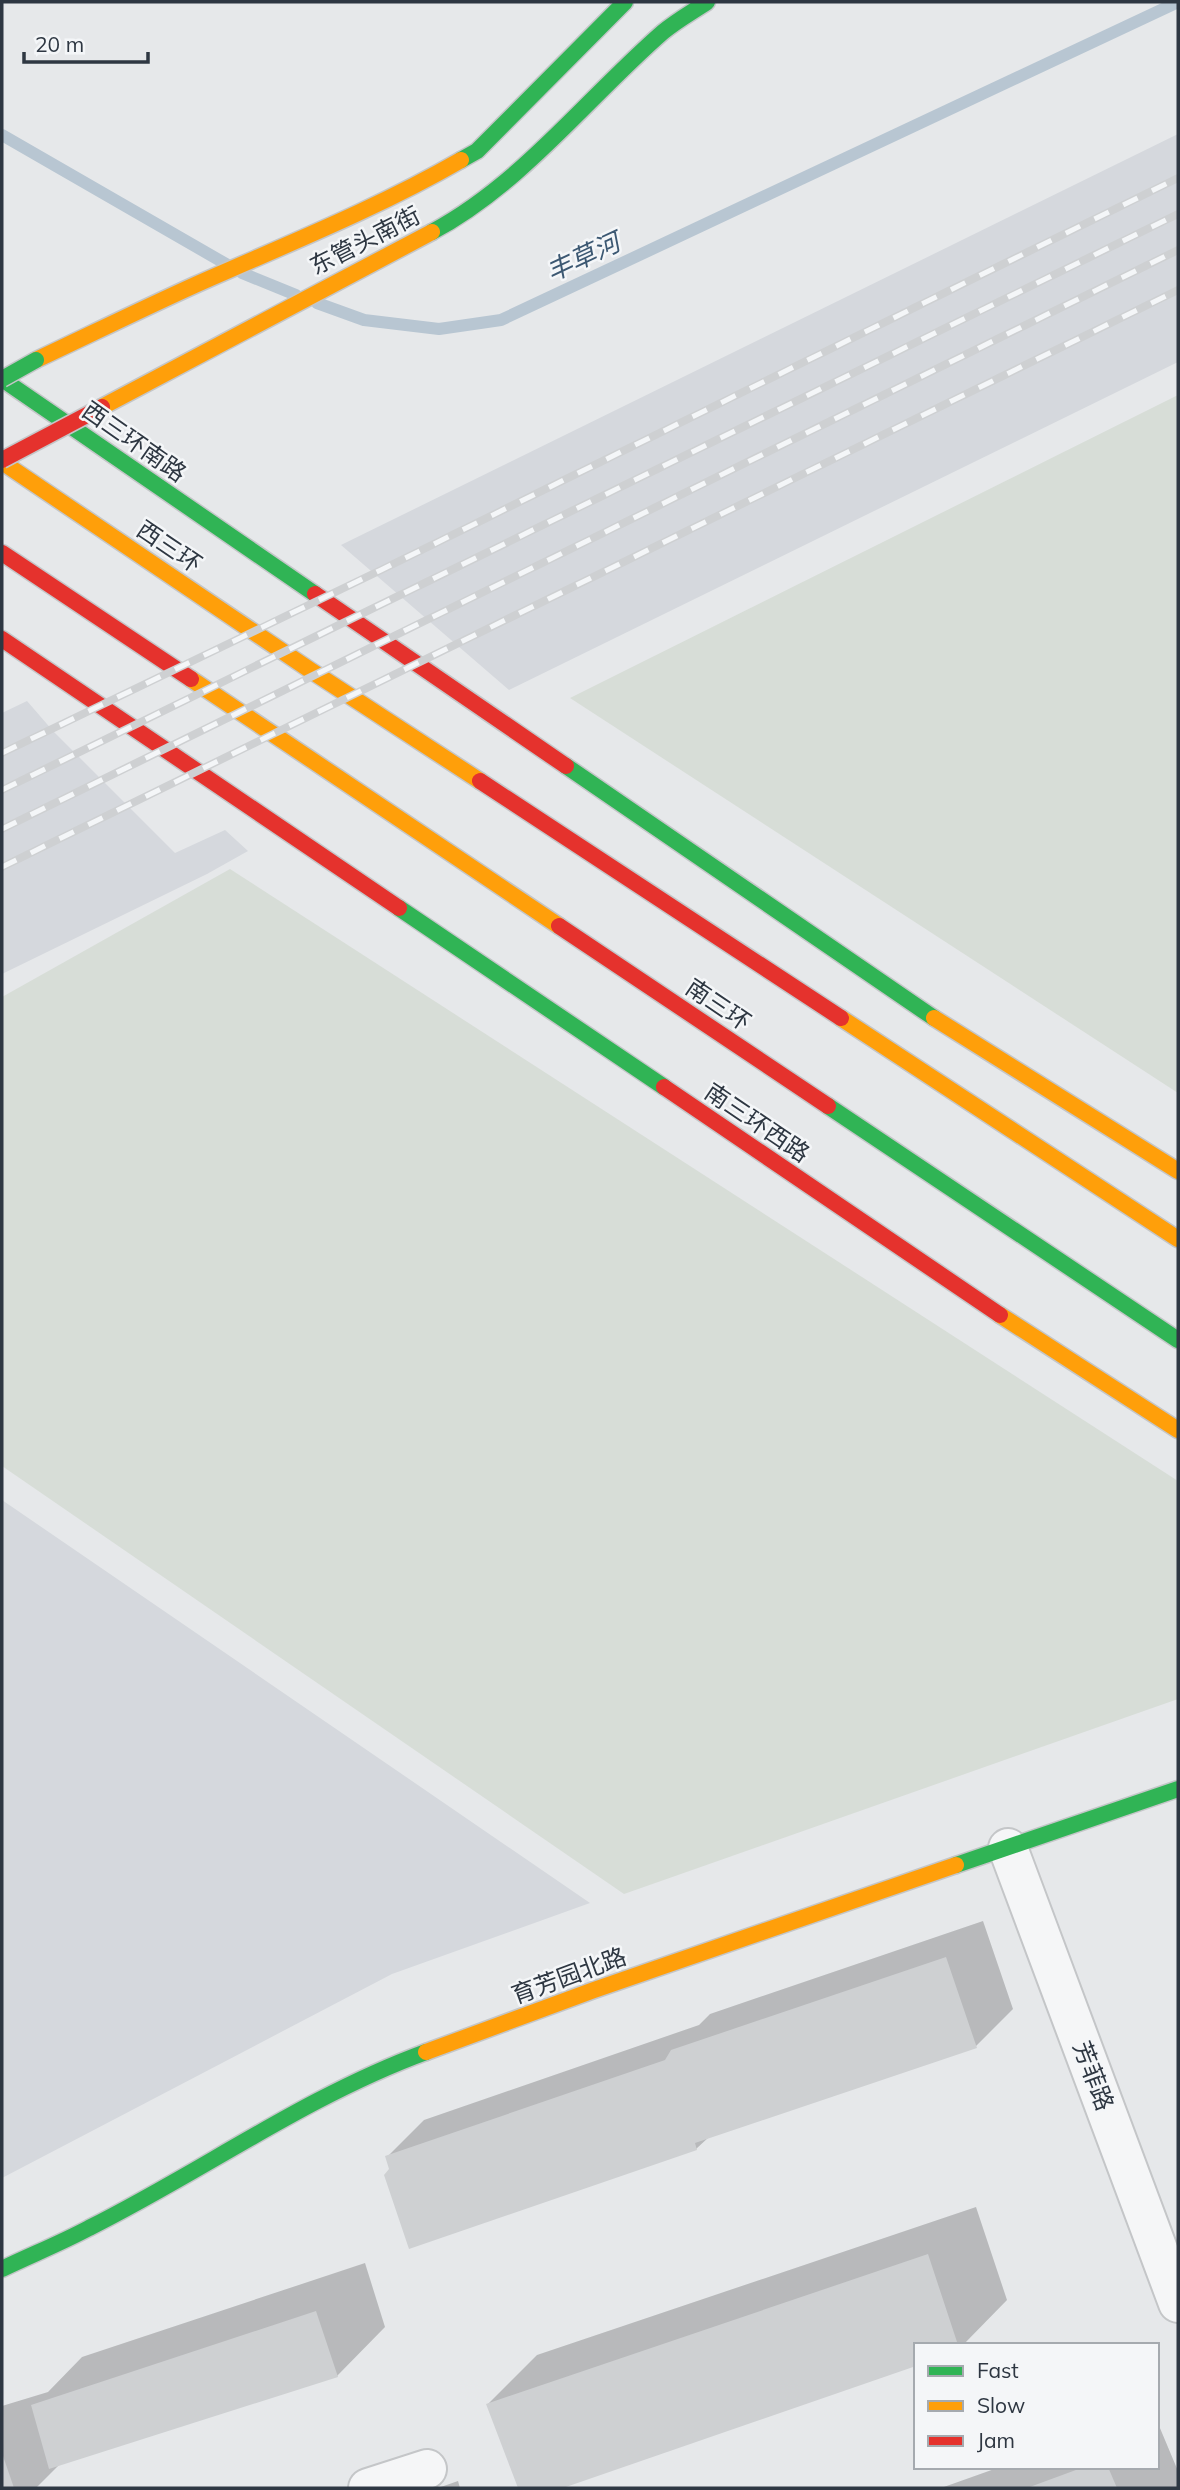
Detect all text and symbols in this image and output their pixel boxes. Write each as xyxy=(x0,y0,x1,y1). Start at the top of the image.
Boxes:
scale bar xyxy=(24,21,149,65)
text: 20 m xyxy=(35,31,84,57)
street label: 东管头南街 xyxy=(304,200,425,281)
water label: 丰草河 xyxy=(540,223,630,288)
street label: 西三环南路 xyxy=(77,394,192,488)
street label: 西三环 xyxy=(131,514,208,579)
street label: 南三环 xyxy=(680,972,757,1037)
street label: 南三环西路 xyxy=(699,1076,816,1168)
street label: 育芳园北路 xyxy=(507,1940,630,2010)
street label: 芳菲路 xyxy=(1067,2037,1121,2115)
legend xyxy=(914,2343,1159,2469)
text: Fast xyxy=(977,2357,1019,2383)
text: Slow xyxy=(977,2392,1025,2418)
text: Jam xyxy=(977,2427,1015,2453)

